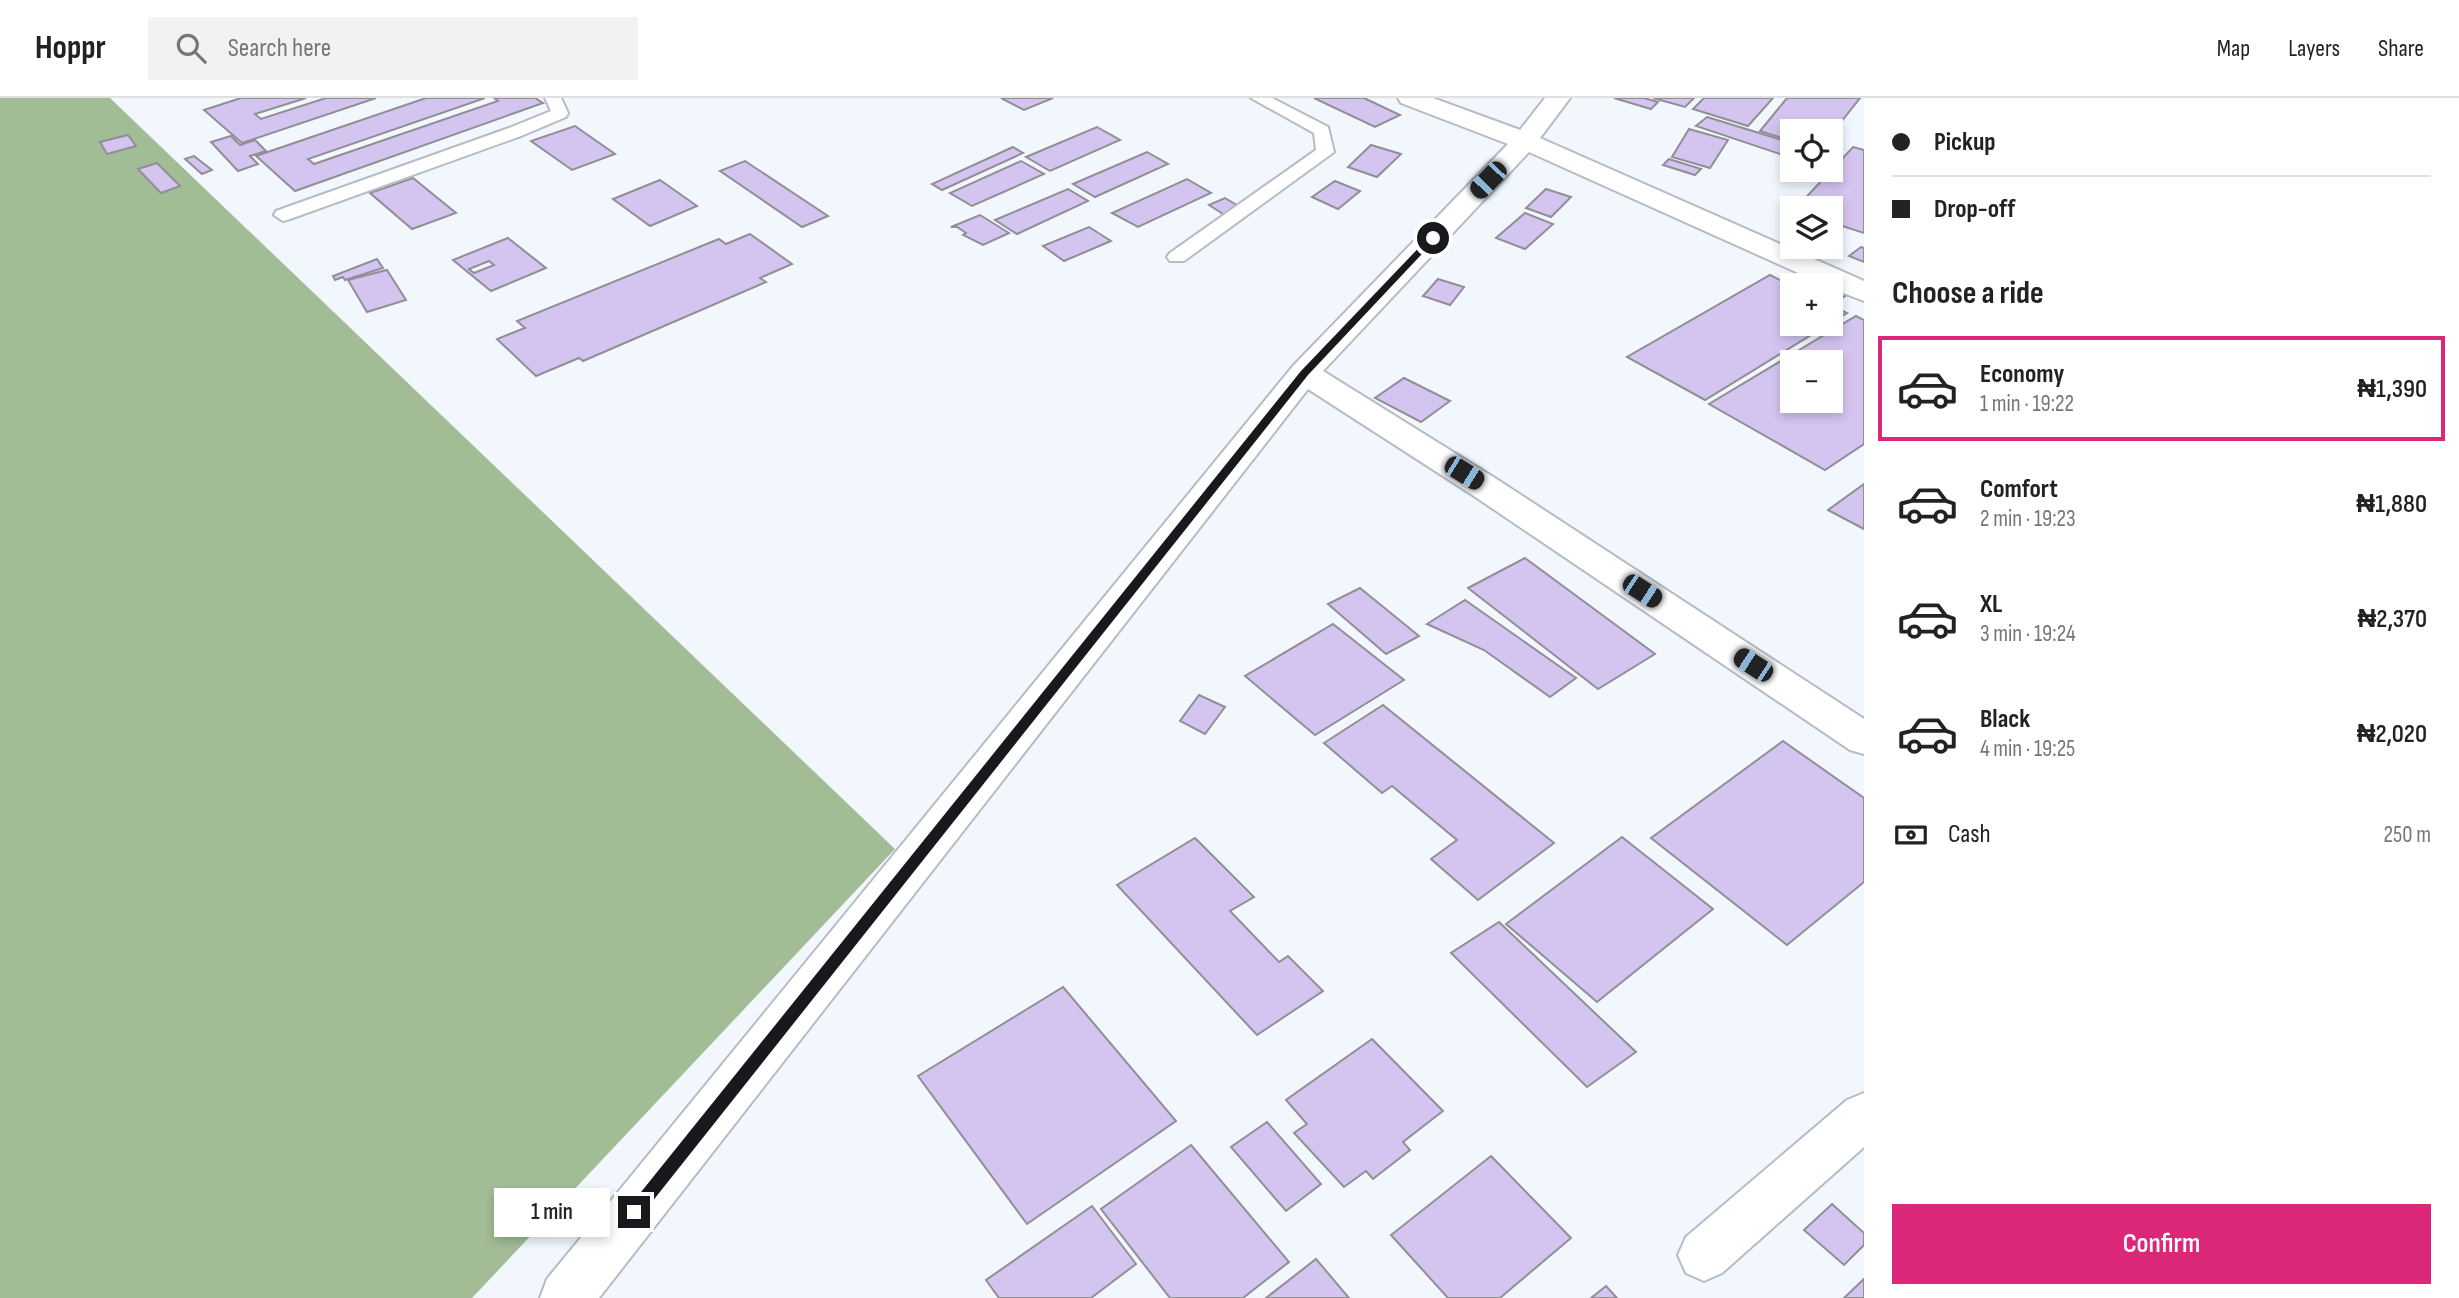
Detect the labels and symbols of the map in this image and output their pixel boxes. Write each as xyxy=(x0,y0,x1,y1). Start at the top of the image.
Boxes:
car xyxy=(1466,158,1511,202)
route start xyxy=(1417,222,1449,254)
car xyxy=(1441,453,1488,493)
car xyxy=(1619,571,1666,611)
car xyxy=(1730,645,1777,685)
callout: 1 min xyxy=(494,1188,610,1236)
route end xyxy=(618,1196,650,1228)

